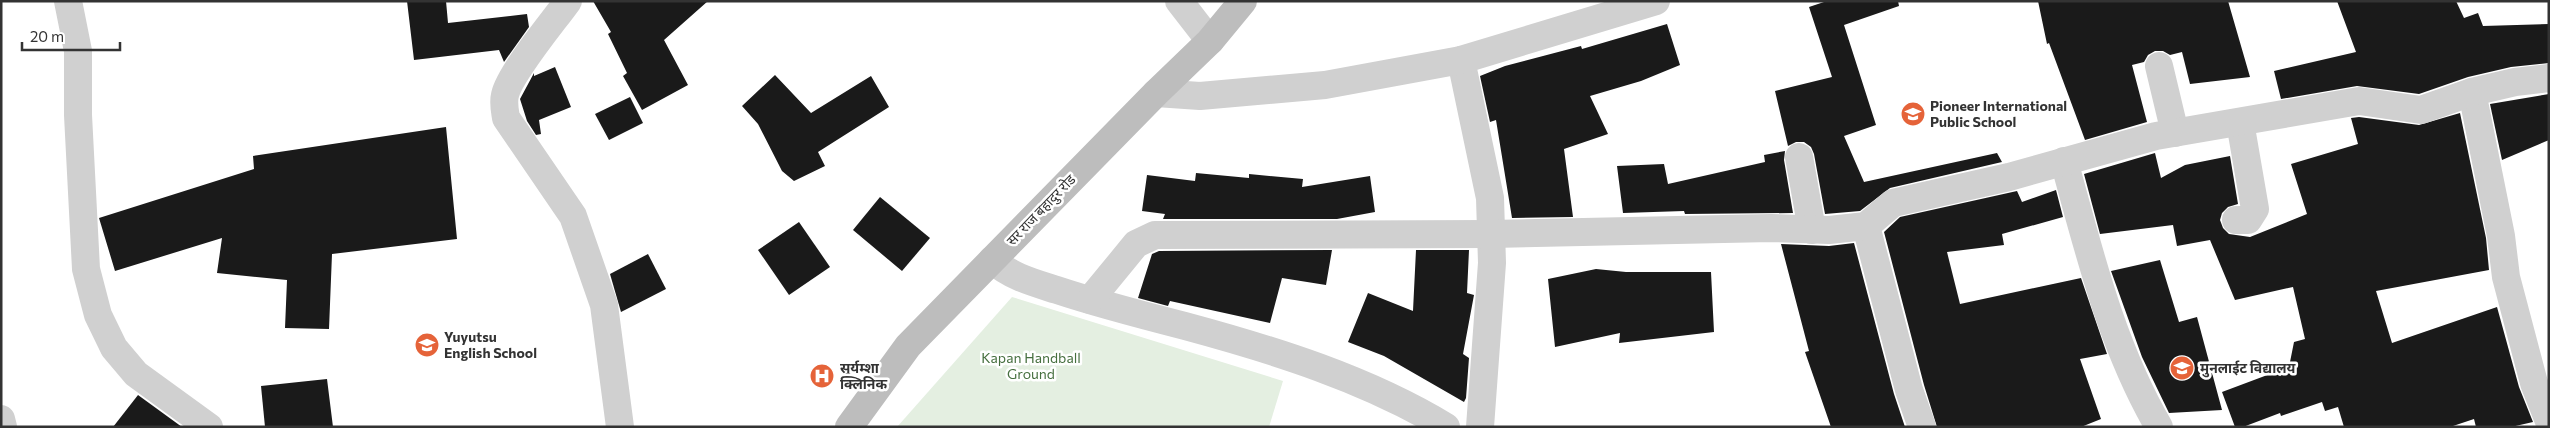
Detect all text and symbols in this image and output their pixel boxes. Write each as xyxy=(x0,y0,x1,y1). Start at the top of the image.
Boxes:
scale bar xyxy=(22,20,120,52)
text: 20 m xyxy=(30,27,64,45)
place label: Pioneer International Public School xyxy=(1930,97,2067,130)
school or university icon: Pioneer International Public School xyxy=(1900,101,1926,127)
street label: सर राज बहादुर रोड xyxy=(1003,170,1081,250)
place label: Yuyutsu English School xyxy=(444,328,537,361)
school or university icon: Yuyutsu English School xyxy=(414,332,440,358)
park label: Kapan Handball Ground xyxy=(981,349,1081,382)
school or university icon: मुनलाईट विद्यालय xyxy=(2169,355,2195,381)
place label: सूर्यम्शा क्लिनिक xyxy=(840,359,887,392)
place label: मुनलाईट विद्यालय xyxy=(2200,359,2297,378)
hospital icon: सूर्यम्शा क्लिनिक xyxy=(809,363,835,389)

